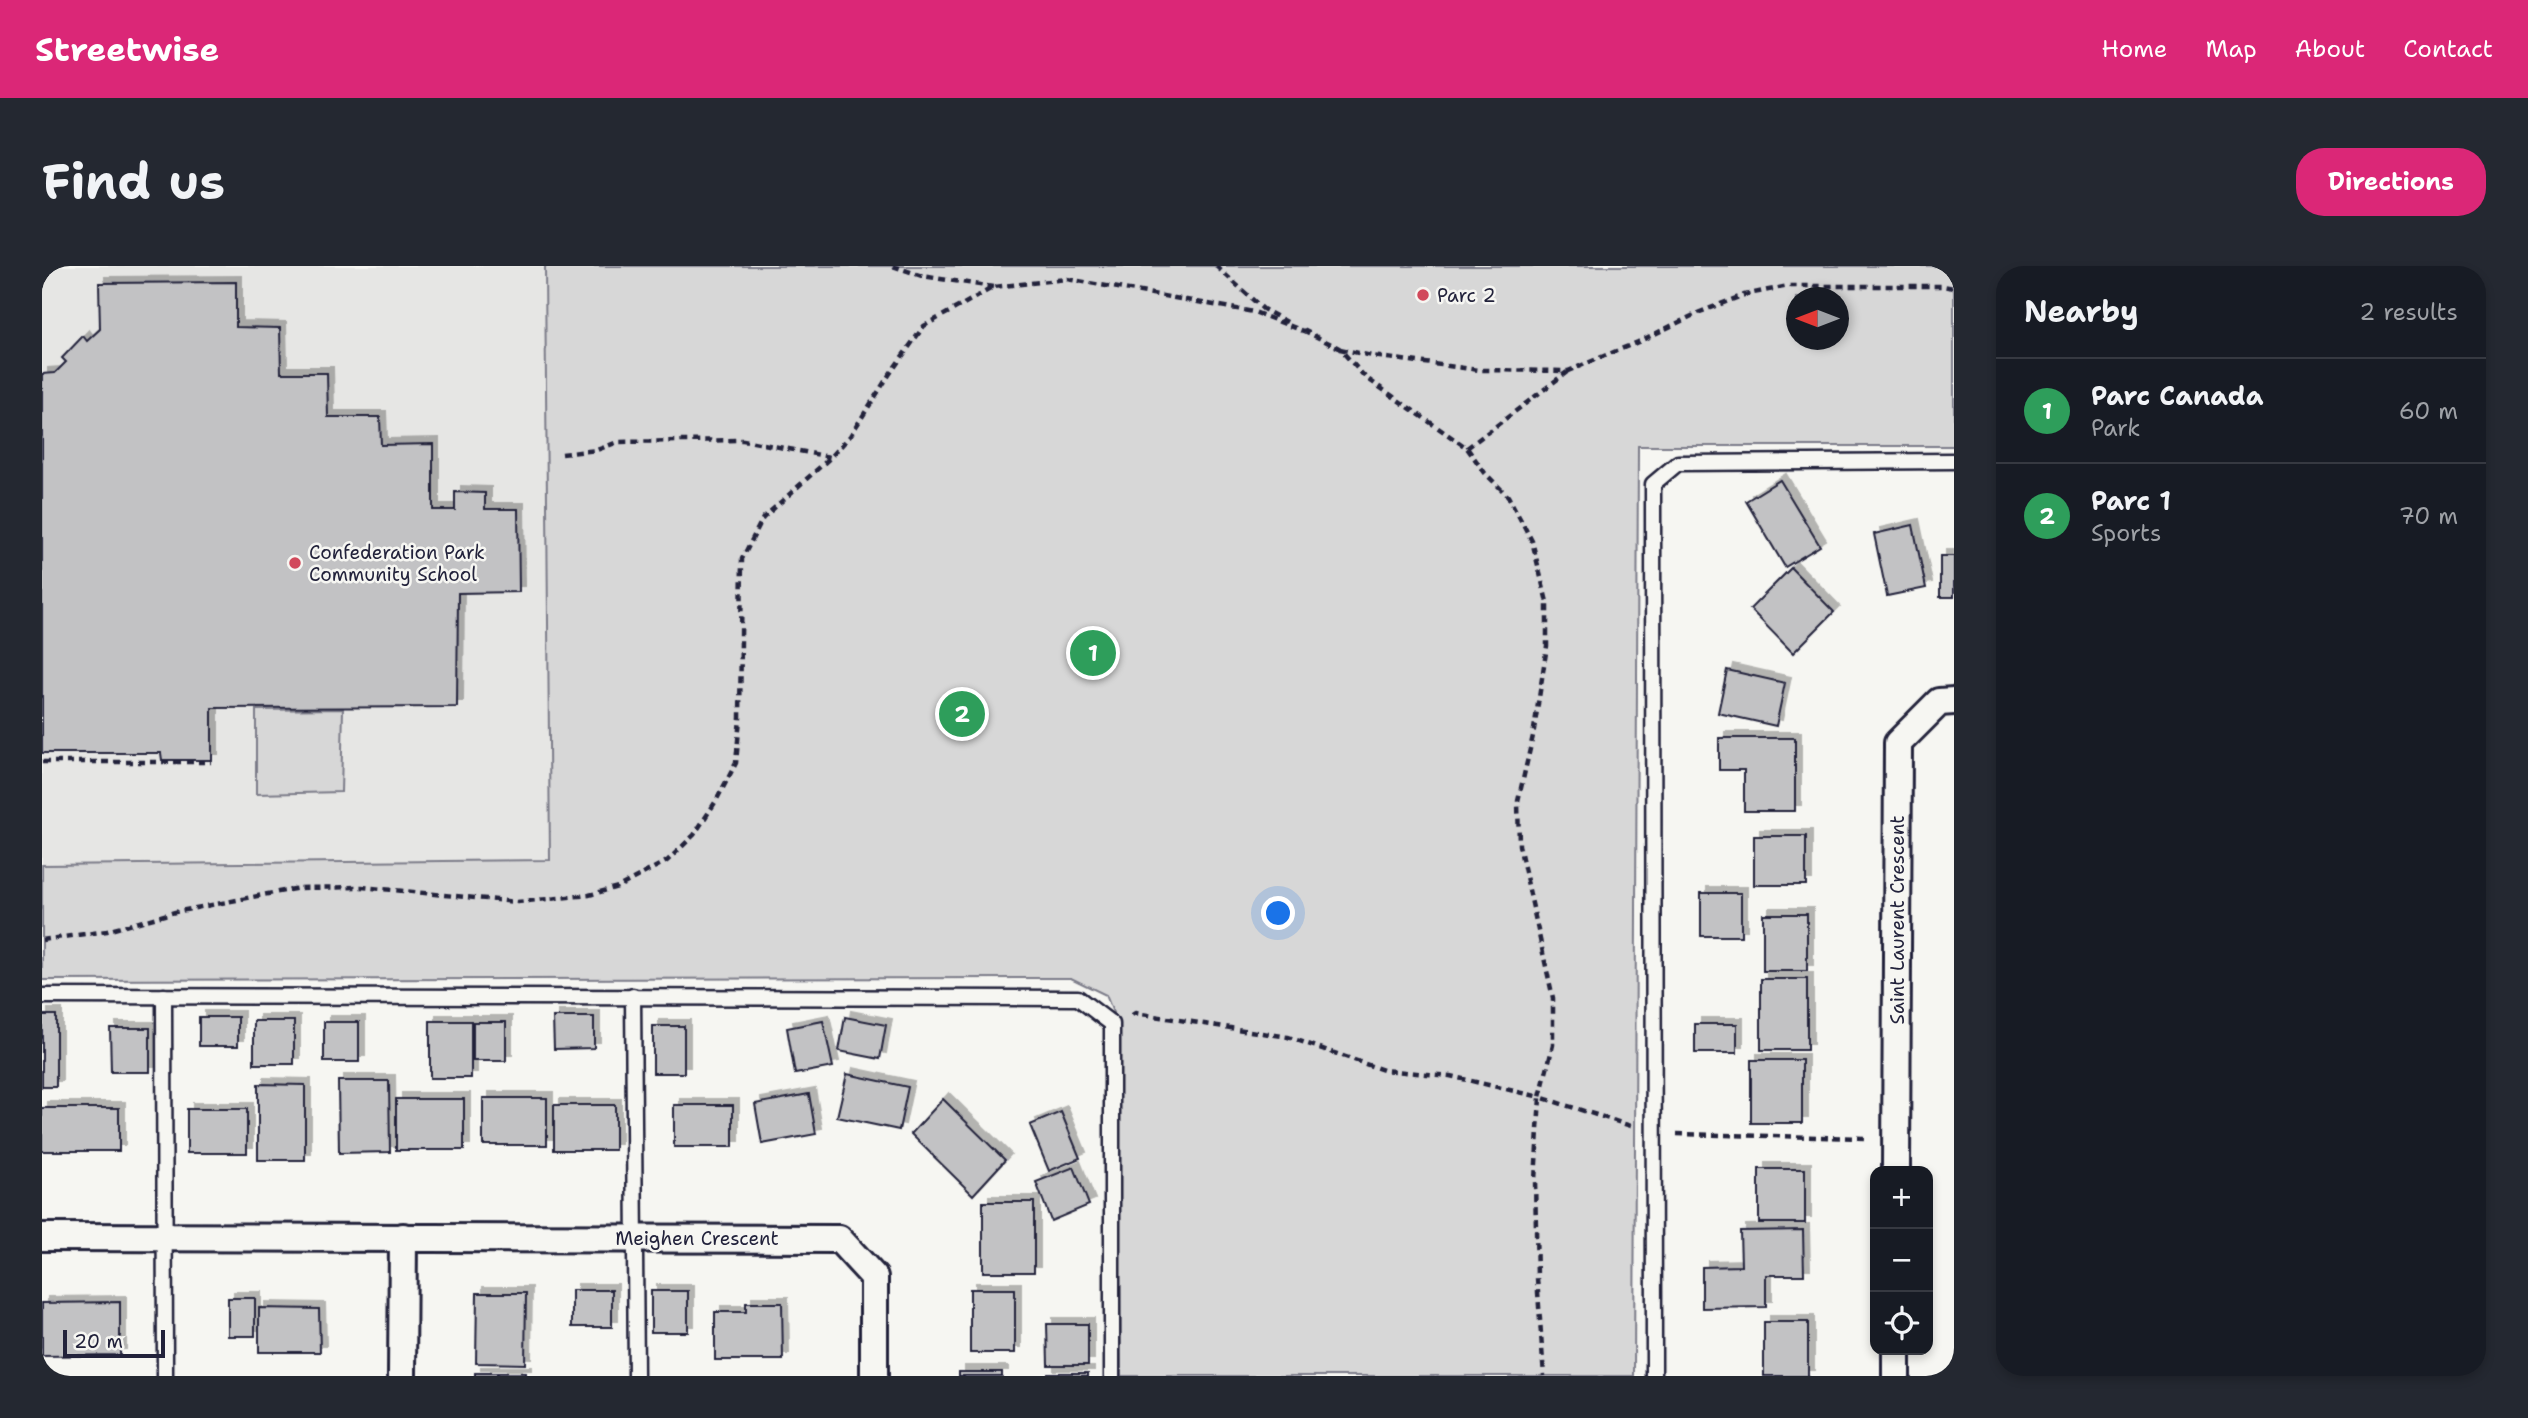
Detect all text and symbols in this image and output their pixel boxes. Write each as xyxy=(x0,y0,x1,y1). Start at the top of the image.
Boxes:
text: Streetwise xyxy=(35,27,219,72)
text: Home xyxy=(2101,33,2167,65)
text: Map xyxy=(2205,33,2257,65)
text: About xyxy=(2295,33,2365,65)
text: Contact xyxy=(2403,33,2493,65)
button: Directions xyxy=(2296,148,2486,216)
text: Find us xyxy=(42,149,225,215)
place label: Parc 2 xyxy=(1437,283,1496,308)
marker: Parc 2 xyxy=(1415,287,1431,303)
north arrow xyxy=(1786,287,1849,350)
text: Nearby xyxy=(2024,291,2139,332)
text: 2 results xyxy=(2359,297,2458,327)
text: Parc Canada xyxy=(2091,378,2264,413)
text: 1 xyxy=(2042,396,2052,426)
text: 60 m xyxy=(2399,396,2458,426)
text: Park xyxy=(2091,413,2140,443)
text: Parc 1 xyxy=(2091,483,2171,518)
text: 2 xyxy=(2039,501,2055,531)
text: 70 m xyxy=(2399,501,2458,531)
text: Sports xyxy=(2091,518,2162,548)
place label: Confederation Park Community School xyxy=(309,540,485,587)
marker: Confederation Park Community School xyxy=(287,555,303,571)
pin: 1 xyxy=(1070,627,1116,679)
pin: 2 xyxy=(939,688,985,740)
street label: Saint Laurent Crescent xyxy=(1885,816,1910,1024)
your location xyxy=(1261,896,1295,930)
map controls xyxy=(1870,1166,1933,1355)
button: + xyxy=(1870,1166,1933,1229)
street label: Meighen Crescent xyxy=(615,1226,779,1251)
button: − xyxy=(1870,1229,1933,1292)
button: locate xyxy=(1870,1292,1933,1355)
scale bar xyxy=(63,1327,164,1359)
text: 20 m xyxy=(74,1329,123,1354)

